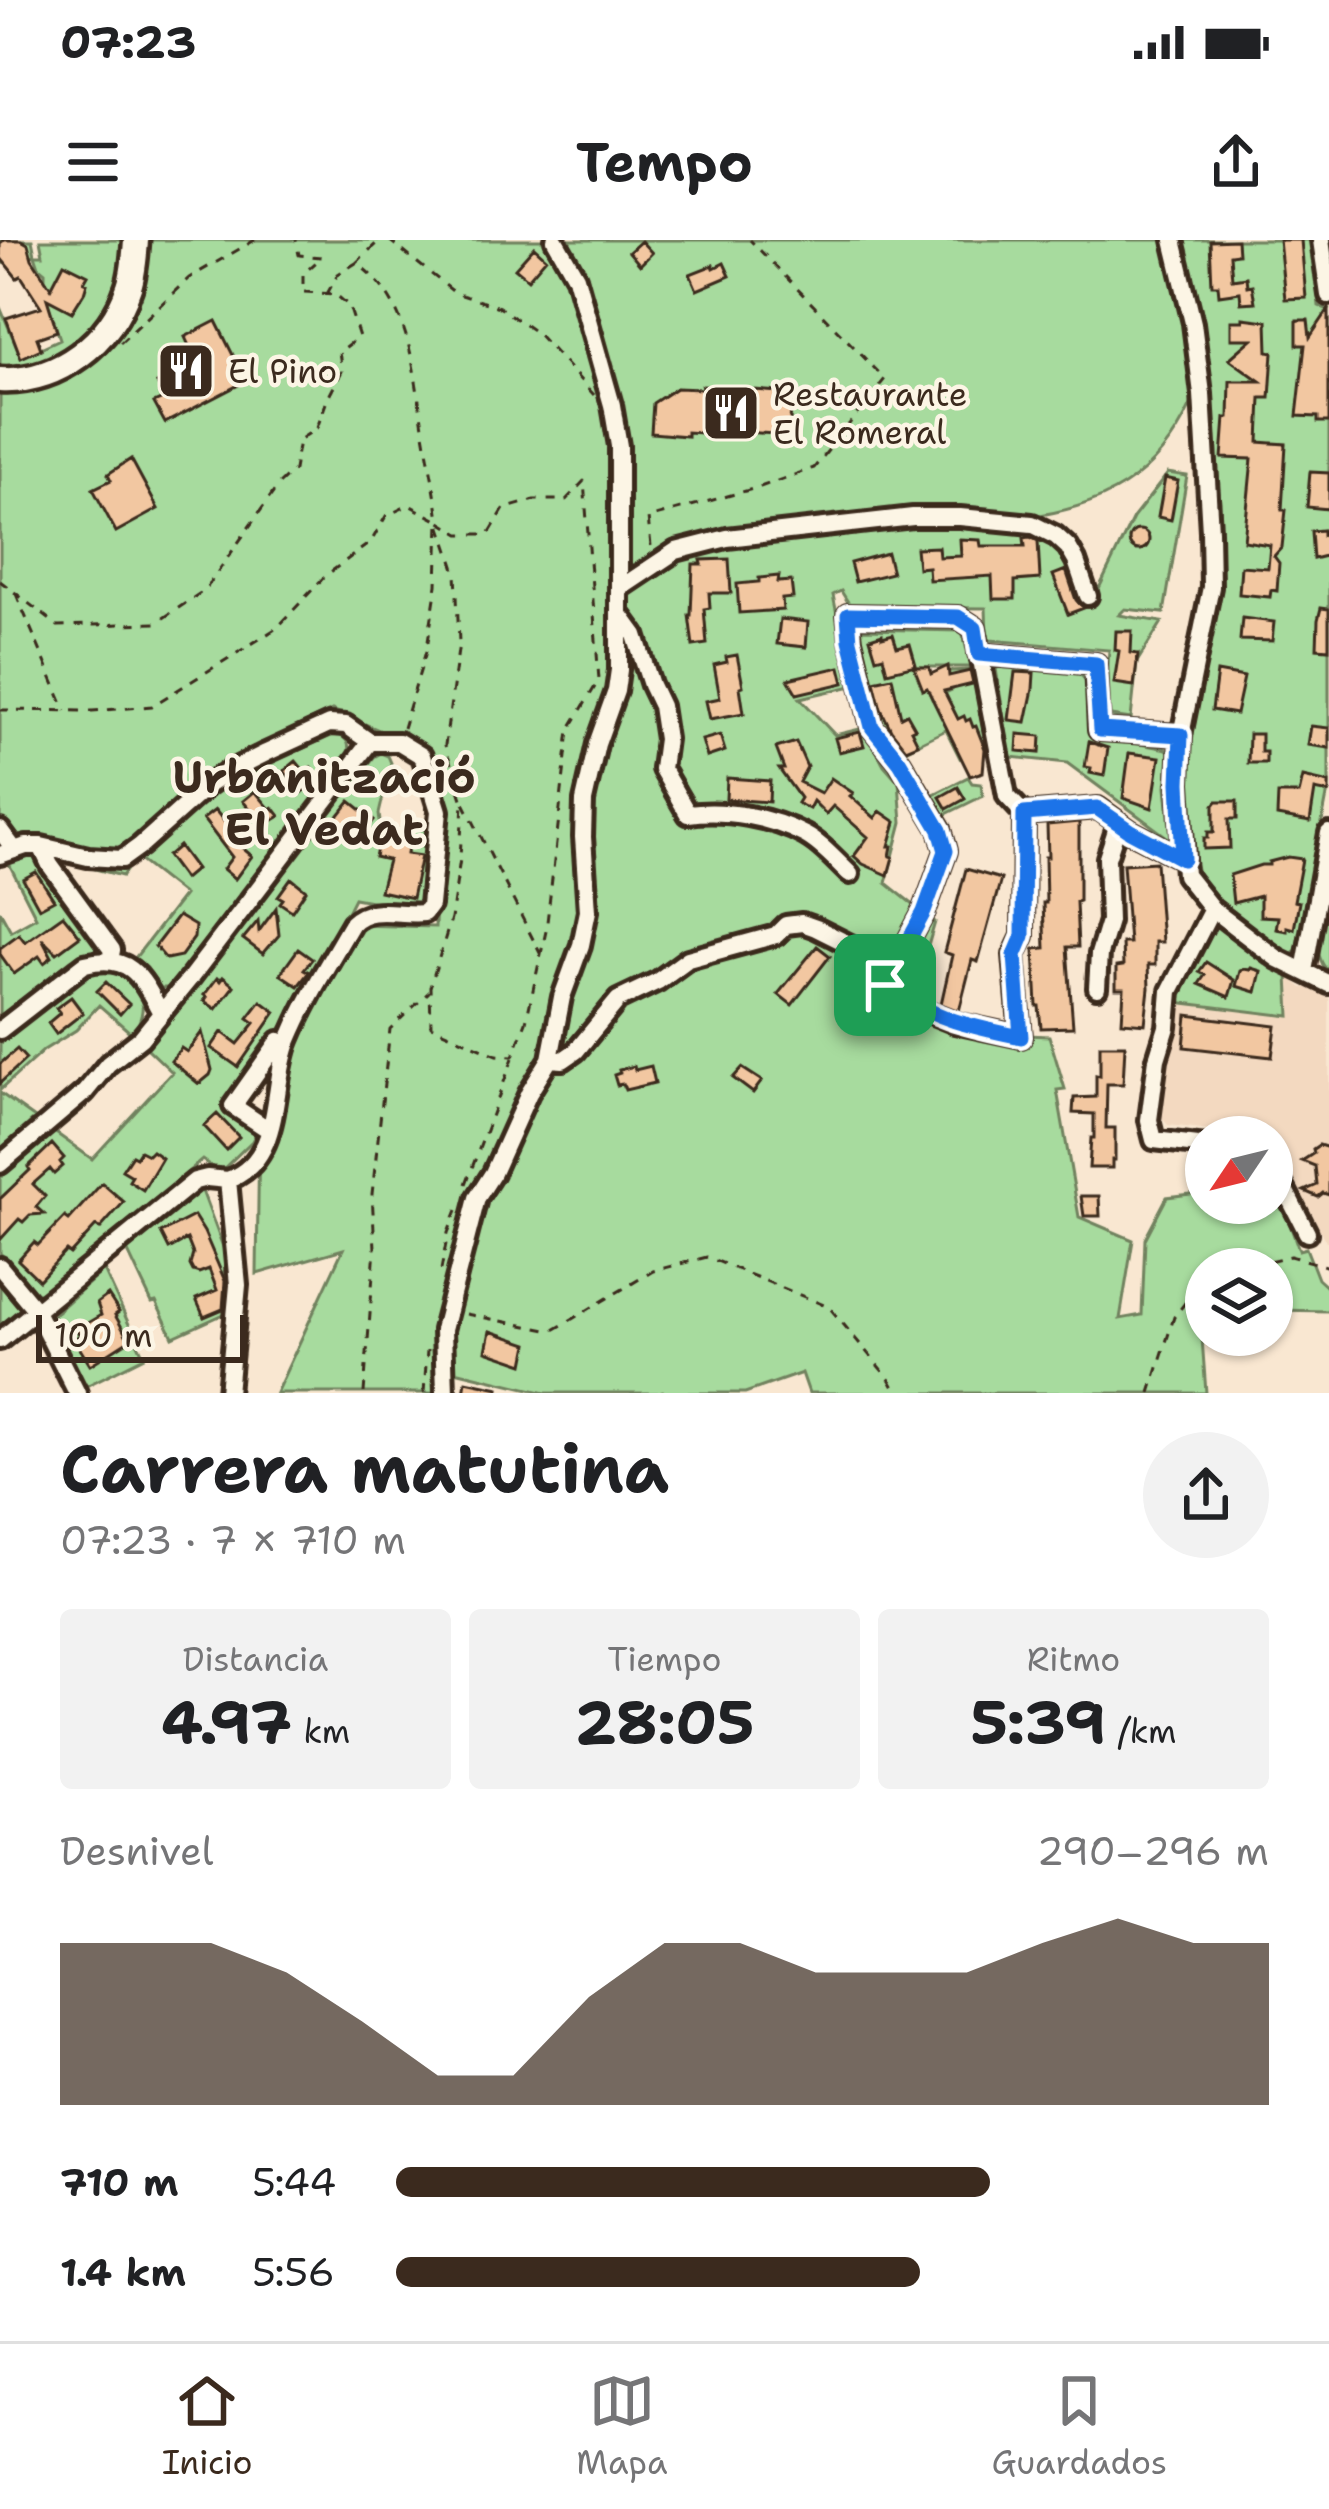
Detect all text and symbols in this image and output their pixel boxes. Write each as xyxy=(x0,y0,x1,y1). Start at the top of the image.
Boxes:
text: 07:23 xyxy=(60,12,197,72)
text: Tempo xyxy=(576,126,753,198)
icon: menu xyxy=(60,129,126,195)
icon: share xyxy=(1203,129,1269,195)
restaurant icon: El Pino xyxy=(155,340,217,402)
place label: El Pino xyxy=(228,349,337,394)
place label: Restaurante El Romeral xyxy=(773,372,967,455)
restaurant icon: Restaurante El Romeral xyxy=(700,382,762,444)
district label: Urbanització El Vedat xyxy=(172,747,476,859)
pin xyxy=(834,934,936,1036)
icon: arrive xyxy=(852,952,918,1018)
north arrow xyxy=(1185,1116,1293,1224)
map controls xyxy=(1185,1116,1293,1356)
button: layers xyxy=(1185,1248,1293,1356)
scale bar xyxy=(36,1309,246,1362)
text: 100 m xyxy=(54,1313,153,1358)
text: Carrera matutina xyxy=(60,1425,669,1513)
button: share xyxy=(1143,1432,1269,1558)
text: 07:23 · 7 × 710 m xyxy=(60,1514,406,1566)
text: Distancia xyxy=(183,1637,328,1682)
text: Tiempo xyxy=(608,1637,721,1682)
text: Ritmo xyxy=(1027,1637,1120,1682)
text: 4.97 xyxy=(161,1682,292,1762)
text: 28:05 xyxy=(575,1682,754,1762)
text: 5:39 xyxy=(970,1682,1106,1762)
text: km xyxy=(292,1709,350,1754)
text: /km xyxy=(1106,1709,1177,1754)
text: Desnivel xyxy=(60,1825,214,1877)
text: 290–296 m xyxy=(1037,1825,1269,1877)
text: 710 m xyxy=(60,2156,179,2208)
text: 5:44 xyxy=(252,2156,336,2208)
text: 1.4 km xyxy=(60,2246,186,2298)
text: 5:56 xyxy=(252,2246,335,2298)
tab: Inicio xyxy=(162,2368,252,2485)
tab: Mapa xyxy=(576,2368,668,2485)
tab: Guardados xyxy=(991,2368,1167,2485)

